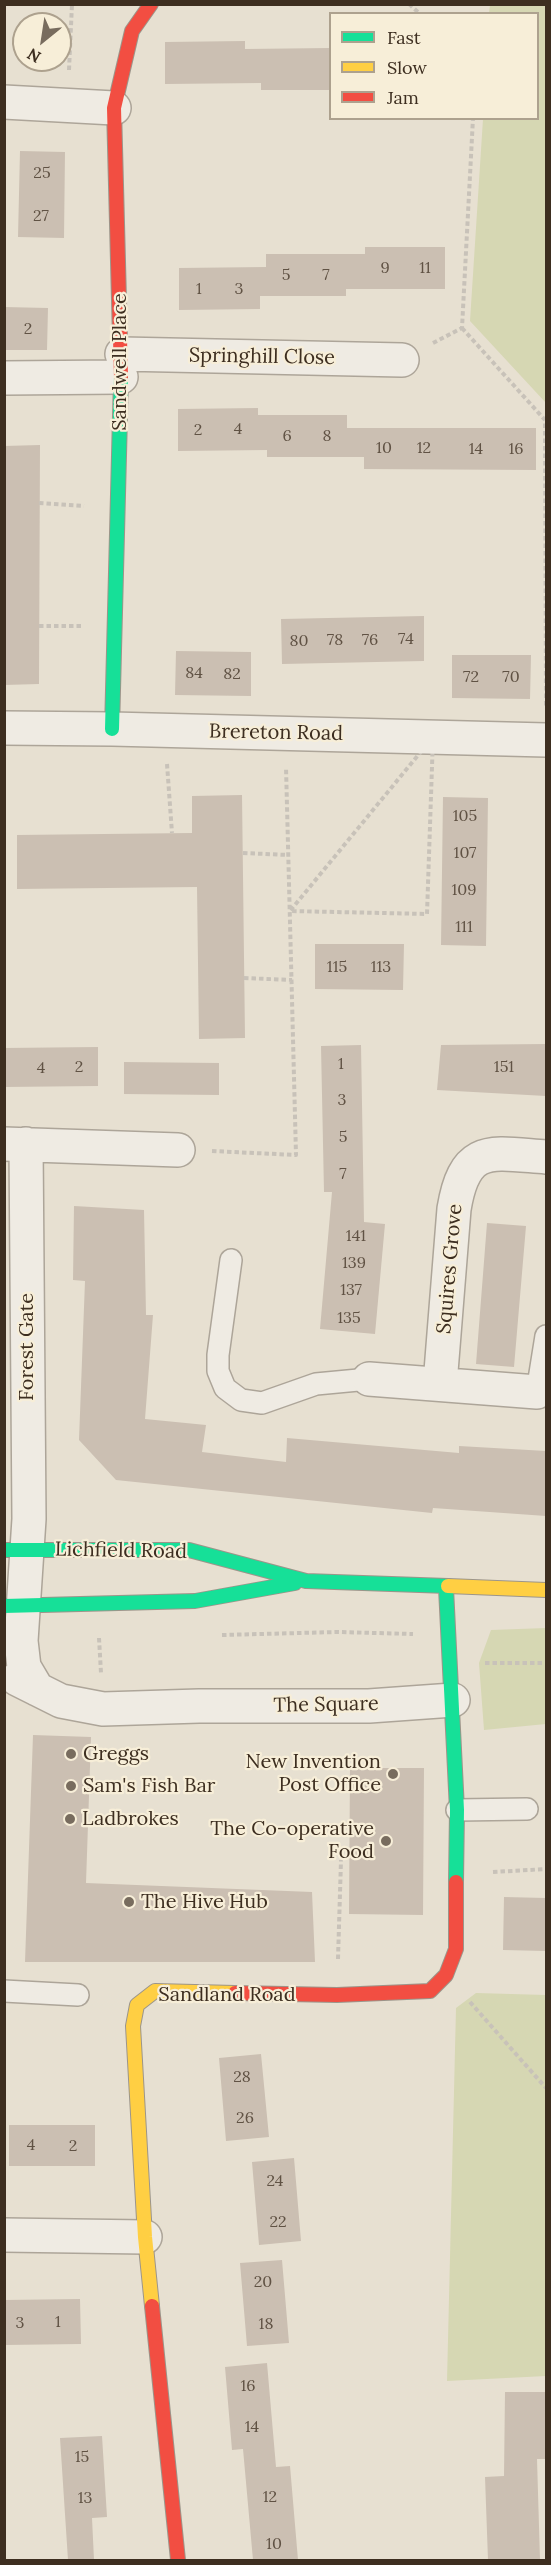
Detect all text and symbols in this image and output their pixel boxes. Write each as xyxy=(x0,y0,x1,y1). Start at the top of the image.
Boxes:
north arrow xyxy=(12,12,72,72)
legend xyxy=(329,12,539,120)
text: Fast xyxy=(387,26,421,49)
text: N xyxy=(24,44,44,68)
text: Slow xyxy=(387,56,427,79)
text: Jam xyxy=(387,86,419,109)
house number: 25 xyxy=(33,163,51,183)
house number: 27 xyxy=(33,206,49,226)
house number: 9 xyxy=(380,258,390,278)
house number: 11 xyxy=(419,258,431,278)
house number: 5 xyxy=(282,265,290,285)
house number: 7 xyxy=(322,265,330,285)
house number: 1 xyxy=(196,279,202,299)
house number: 3 xyxy=(235,279,243,299)
street label: Sandwell Place xyxy=(108,293,132,431)
house number: 2 xyxy=(24,319,32,339)
street label: Springhill Close xyxy=(189,344,335,370)
house number: 4 xyxy=(234,419,242,439)
house number: 2 xyxy=(194,420,202,440)
house number: 6 xyxy=(282,426,292,446)
house number: 8 xyxy=(323,426,331,446)
house number: 10 xyxy=(376,438,392,458)
house number: 12 xyxy=(417,438,431,458)
house number: 14 xyxy=(469,439,483,459)
house number: 16 xyxy=(508,439,524,459)
house number: 74 xyxy=(398,629,414,649)
house number: 78 xyxy=(327,630,343,650)
house number: 76 xyxy=(362,630,378,650)
house number: 80 xyxy=(290,631,308,651)
house number: 84 xyxy=(185,663,203,683)
house number: 82 xyxy=(223,664,241,684)
house number: 72 xyxy=(463,667,479,687)
house number: 70 xyxy=(502,667,520,687)
street label: Brereton Road xyxy=(209,720,343,746)
house number: 105 xyxy=(453,806,477,826)
house number: 107 xyxy=(454,843,476,863)
house number: 109 xyxy=(451,880,477,900)
house number: 111 xyxy=(455,917,473,937)
house number: 115 xyxy=(327,957,347,977)
house number: 113 xyxy=(371,957,391,977)
house number: 1 xyxy=(338,1054,344,1074)
house number: 2 xyxy=(75,1057,83,1077)
house number: 151 xyxy=(494,1057,514,1077)
house number: 4 xyxy=(37,1058,45,1078)
house number: 3 xyxy=(338,1090,346,1110)
house number: 5 xyxy=(339,1127,347,1147)
house number: 7 xyxy=(339,1164,347,1184)
street label: Squires Grove xyxy=(432,1203,468,1335)
house number: 141 xyxy=(346,1226,366,1246)
house number: 139 xyxy=(342,1253,366,1273)
house number: 137 xyxy=(340,1280,362,1300)
street label: Forest Gate xyxy=(15,1293,39,1401)
house number: 135 xyxy=(337,1308,361,1328)
street label: Lichfield Road xyxy=(55,1538,187,1564)
street label: The Square xyxy=(273,1692,379,1718)
place label: Greggs xyxy=(83,1742,149,1766)
marker: Greggs xyxy=(64,1747,78,1761)
place label: New Invention Post Office xyxy=(246,1750,381,1797)
marker: New Invention Post Office xyxy=(386,1767,400,1781)
place label: Sam's Fish Bar xyxy=(83,1774,215,1798)
marker: Sam's Fish Bar xyxy=(64,1779,78,1793)
place label: Ladbrokes xyxy=(82,1807,179,1831)
marker: Ladbrokes xyxy=(63,1812,77,1826)
place label: The Co-operative Food xyxy=(210,1817,374,1864)
marker: The Co-operative Food xyxy=(379,1834,393,1848)
place label: The Hive Hub xyxy=(141,1890,268,1914)
marker: The Hive Hub xyxy=(122,1895,136,1909)
street label: Sandland Road xyxy=(158,1983,296,2007)
house number: 28 xyxy=(233,2067,251,2087)
house number: 26 xyxy=(236,2108,254,2128)
house number: 4 xyxy=(27,2135,35,2155)
house number: 2 xyxy=(69,2136,77,2156)
house number: 24 xyxy=(267,2171,283,2191)
house number: 22 xyxy=(269,2212,287,2232)
house number: 20 xyxy=(254,2272,272,2292)
house number: 1 xyxy=(55,2312,61,2332)
house number: 3 xyxy=(16,2313,24,2333)
house number: 18 xyxy=(259,2314,273,2334)
house number: 16 xyxy=(240,2376,256,2396)
house number: 14 xyxy=(245,2417,259,2437)
house number: 15 xyxy=(75,2447,89,2467)
house number: 12 xyxy=(263,2487,277,2507)
house number: 13 xyxy=(78,2488,92,2508)
house number: 10 xyxy=(266,2534,282,2554)

